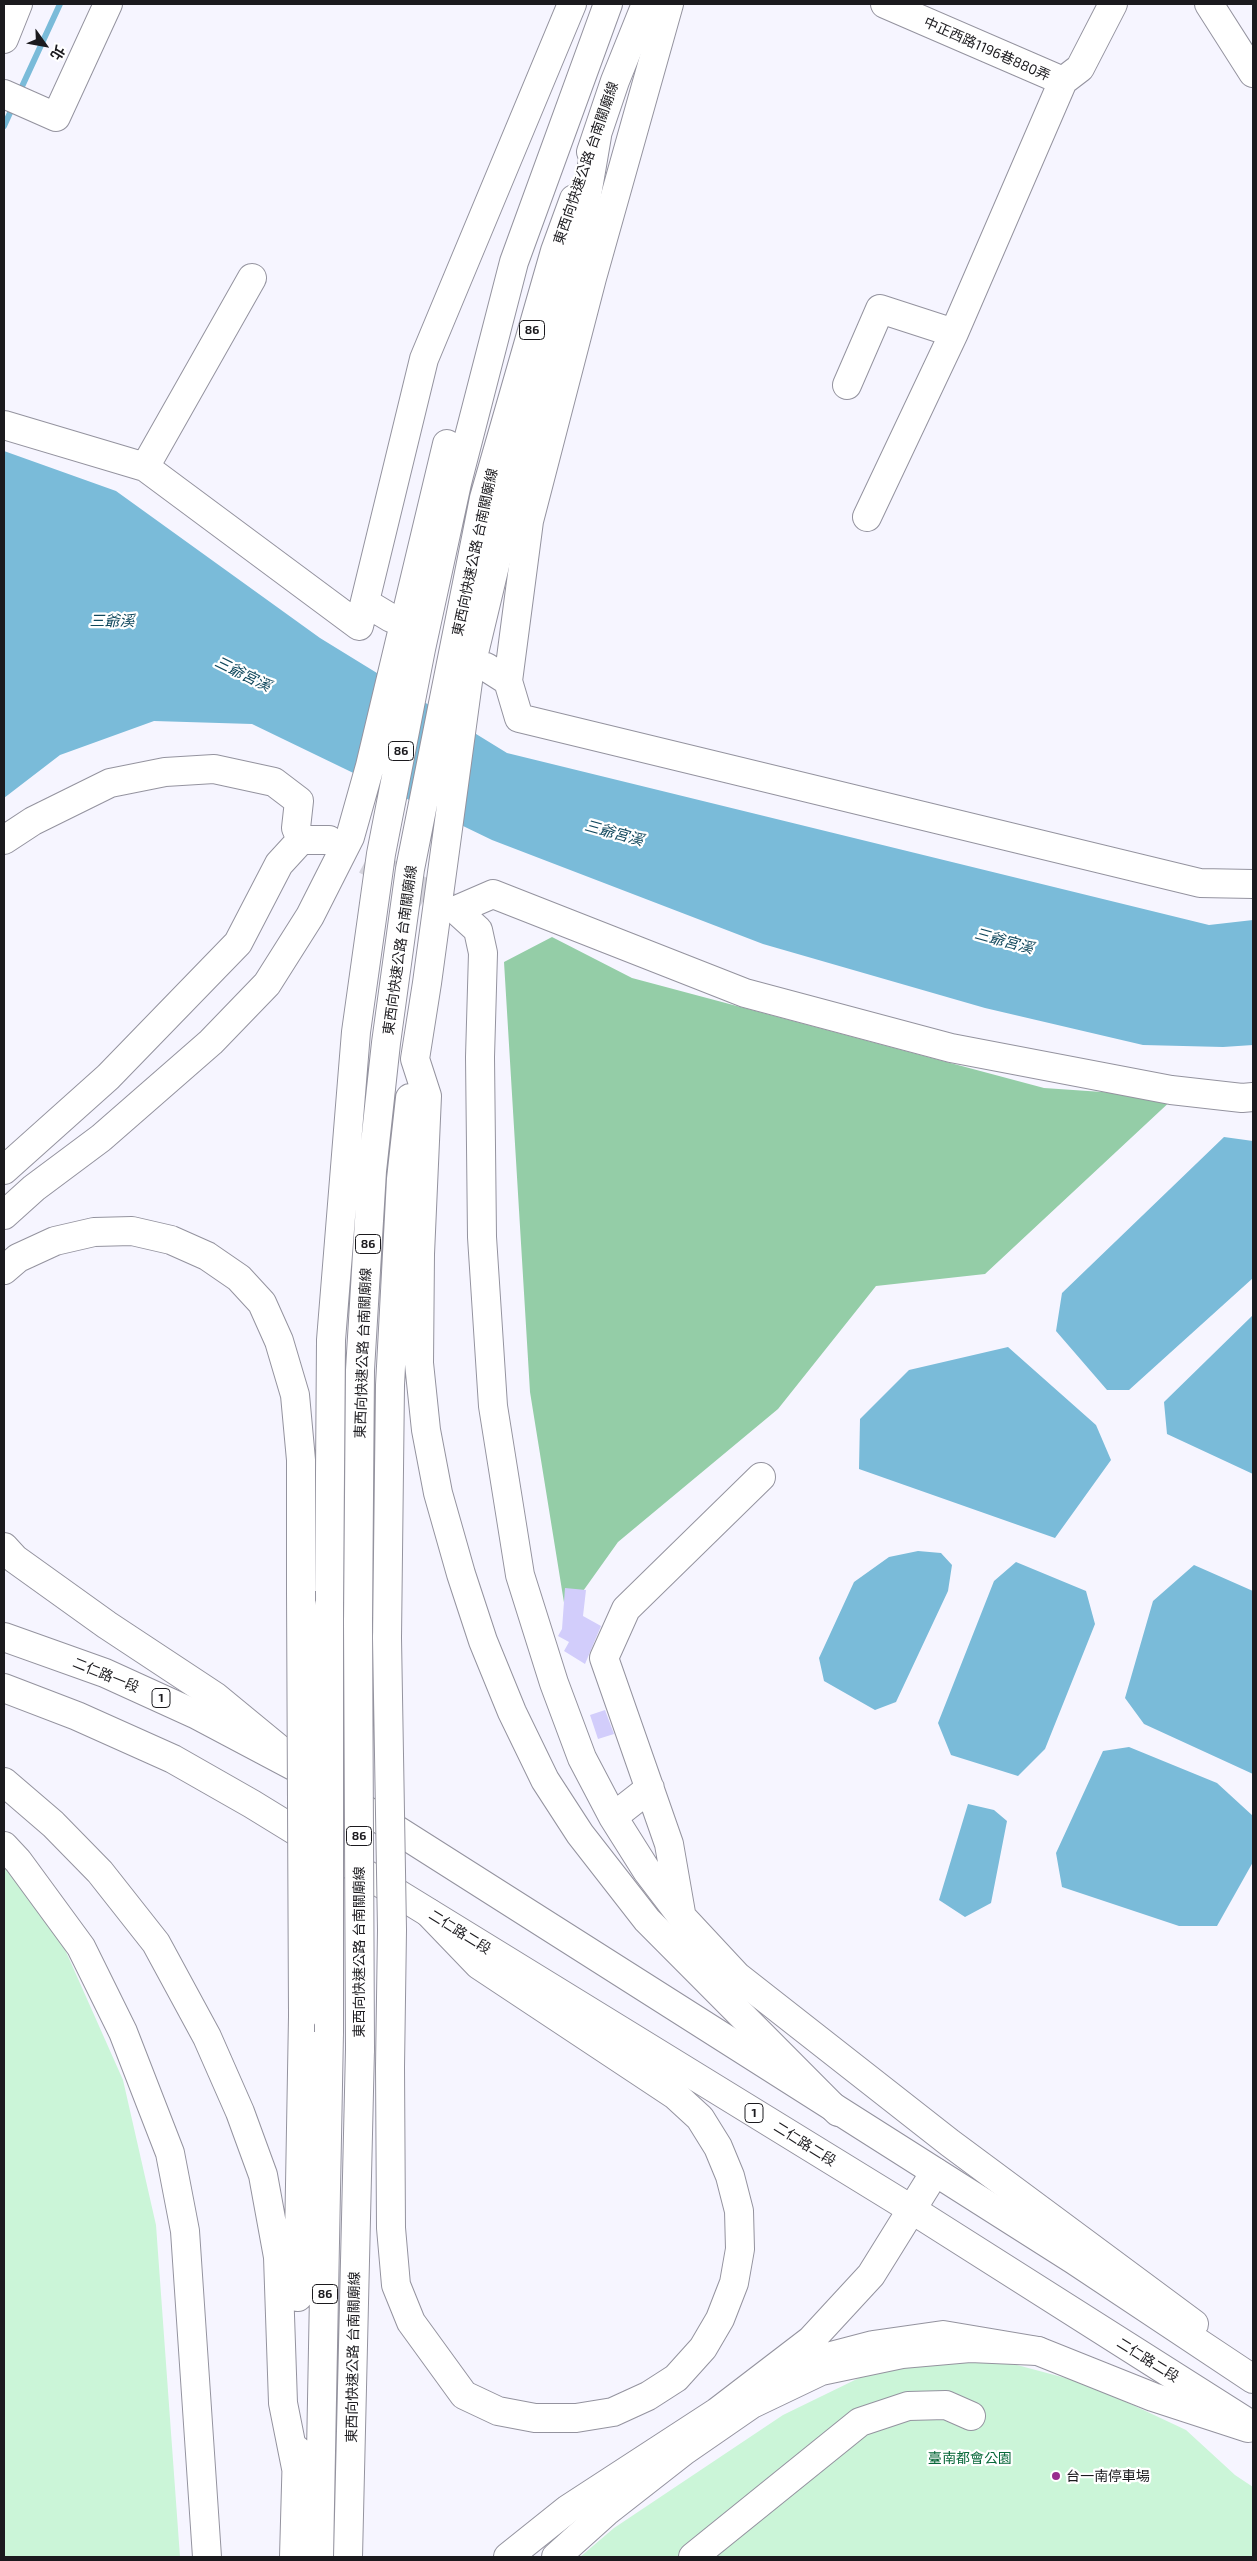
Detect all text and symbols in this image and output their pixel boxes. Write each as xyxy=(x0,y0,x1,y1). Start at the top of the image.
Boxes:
street label: 中正西路1196巷880弄 xyxy=(921,14,1053,84)
north arrow xyxy=(20,20,70,70)
text: 北 xyxy=(47,43,69,64)
street label: 東西向快速公路 台南關廟線 xyxy=(550,79,622,247)
road number: 86 xyxy=(520,320,544,340)
street label: 東西向快速公路 台南關廟線 xyxy=(449,467,501,637)
water label: 三爺溪 xyxy=(90,612,134,630)
water label: 三爺宮溪 xyxy=(212,653,274,695)
road number: 86 xyxy=(388,741,414,760)
water label: 三爺宮溪 xyxy=(583,817,645,849)
street label: 東西向快速公路 台南關廟線 xyxy=(380,864,420,1036)
water label: 三爺宮溪 xyxy=(973,925,1035,957)
road number: 86 xyxy=(356,1234,380,1254)
street label: 東西向快速公路 台南關廟線 xyxy=(352,1267,374,1439)
street label: 二仁路一段 xyxy=(70,1654,142,1696)
road number: 1 xyxy=(152,1689,170,1708)
road number: 86 xyxy=(346,1826,372,1845)
street label: 東西向快速公路 台南關廟線 xyxy=(351,1866,367,2038)
street label: 二仁路二段 xyxy=(426,1906,494,1958)
road number: 1 xyxy=(745,2104,763,2122)
street label: 二仁路二段 xyxy=(771,2118,839,2170)
street label: 東西向快速公路 台南關廟線 xyxy=(343,2271,363,2443)
road number: 86 xyxy=(312,2284,338,2304)
street label: 二仁路二段 xyxy=(1114,2334,1182,2386)
park label: 臺南都會公園 xyxy=(928,2450,1012,2466)
place label: 台一南停車場 xyxy=(1066,2468,1150,2484)
marker: 台一南停車場 xyxy=(1050,2470,1062,2482)

